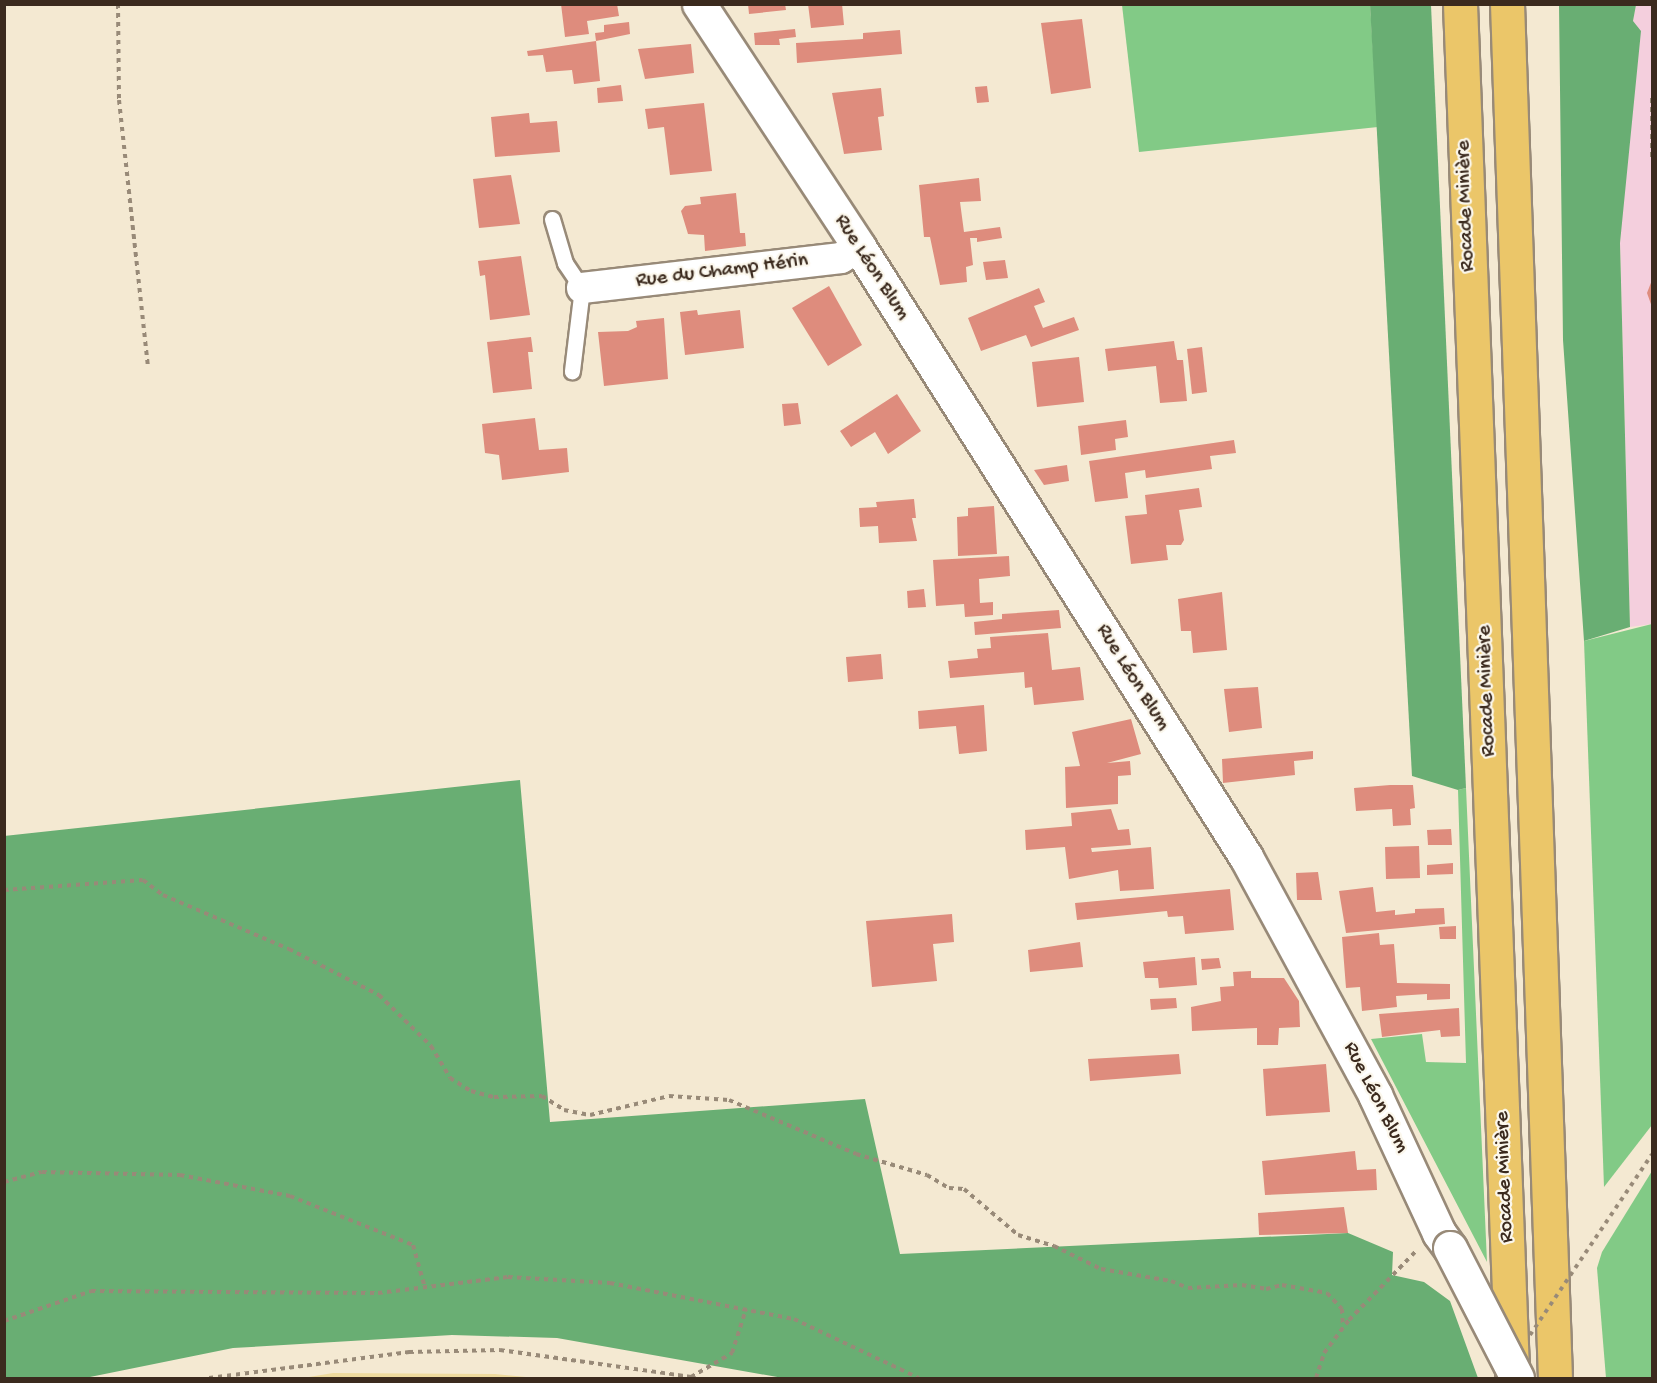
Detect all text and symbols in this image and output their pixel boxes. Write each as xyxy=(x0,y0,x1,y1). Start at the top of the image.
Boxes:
street label: Rocade Minière xyxy=(1452,140,1482,272)
street label: Rue Léon Blum xyxy=(827,210,915,326)
street label: Rue du Champ Hérin xyxy=(635,249,809,295)
street label: Rue Léon Blum xyxy=(1089,620,1175,736)
street label: Rocade Minière xyxy=(1473,625,1503,757)
street label: Rue Léon Blum xyxy=(1336,1038,1414,1158)
street label: Rocade Minière xyxy=(1491,1111,1521,1243)

